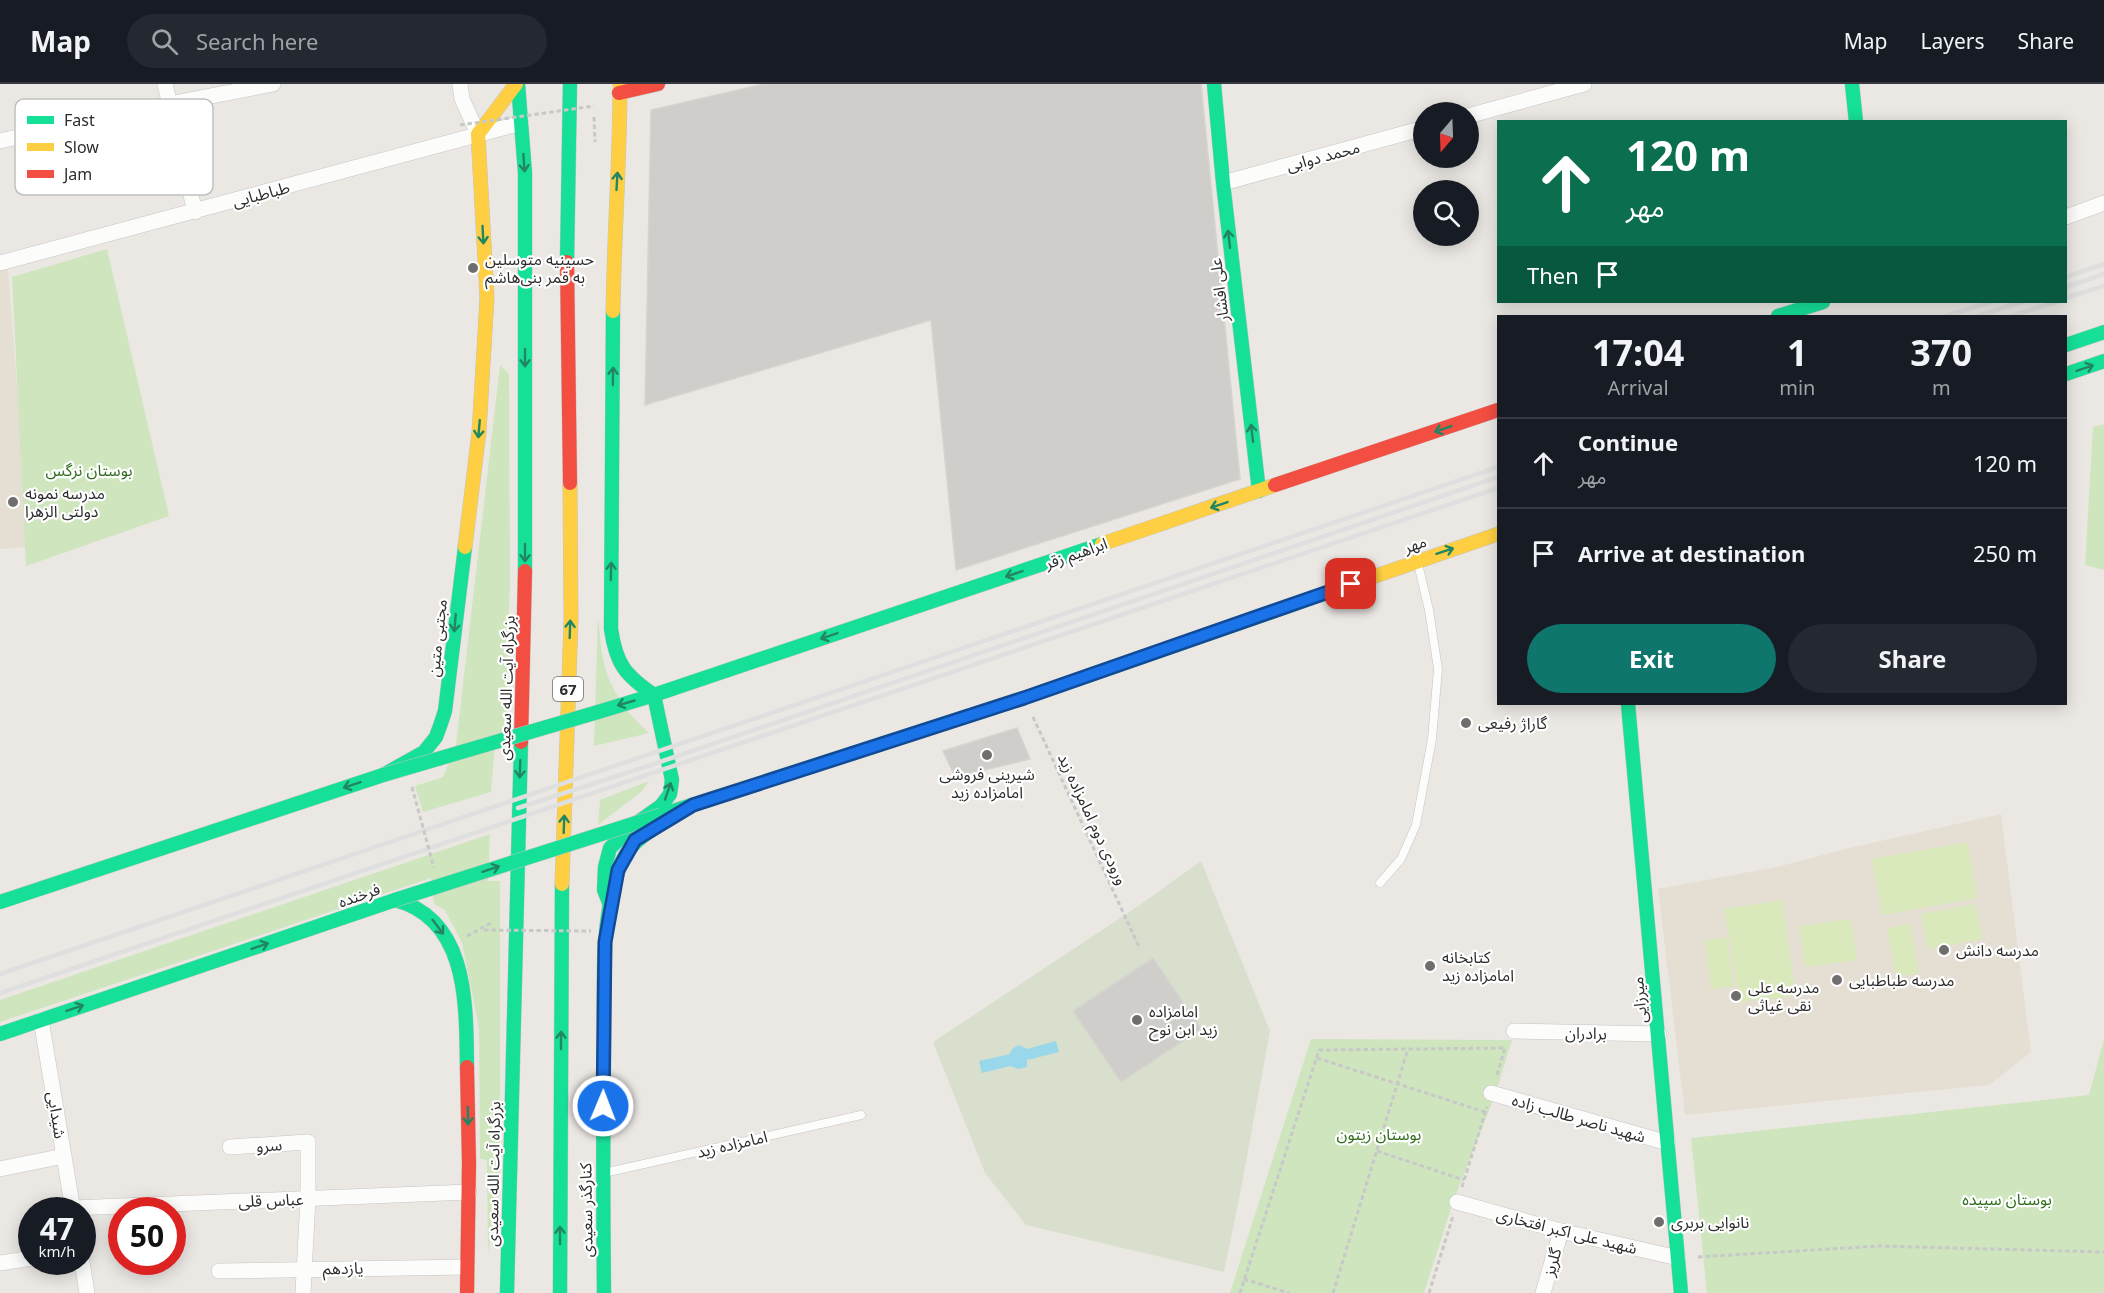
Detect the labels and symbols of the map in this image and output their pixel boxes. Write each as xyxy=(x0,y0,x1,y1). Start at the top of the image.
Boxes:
legend xyxy=(15,99,213,195)
north arrow xyxy=(1413,102,1479,168)
text: Fast xyxy=(64,109,95,131)
text: Slow xyxy=(64,136,99,158)
street label: محمد دوابی xyxy=(1284,136,1362,176)
one-way arrow xyxy=(519,153,530,173)
text: Jam xyxy=(62,163,92,185)
one-way arrow xyxy=(612,171,623,191)
street label: طباطبایی xyxy=(230,176,292,212)
one-way arrow xyxy=(478,224,489,244)
one-way arrow xyxy=(1224,230,1235,250)
place label: حسینیه متوسلین به قمر بنی‌هاشم xyxy=(485,248,594,290)
street label: علی افشار xyxy=(1204,257,1234,324)
marker: حسینیه متوسلین به قمر بنی‌هاشم xyxy=(466,261,480,275)
one-way arrow xyxy=(519,348,531,368)
one-way arrow xyxy=(2075,361,2094,372)
one-way arrow xyxy=(607,366,618,386)
one-way arrow xyxy=(473,419,484,439)
one-way arrow xyxy=(1246,424,1257,444)
one-way arrow xyxy=(1434,424,1453,435)
park label: بوستان نرگس xyxy=(45,459,133,481)
place label: مدرسه نمونه دولتی الزهرا xyxy=(25,482,105,522)
marker: مدرسه نمونه دولتی الزهرا xyxy=(6,495,20,509)
one-way arrow xyxy=(1210,500,1228,511)
street label: مهر xyxy=(1400,530,1429,558)
street label: ابراهیم زقر xyxy=(1041,532,1111,576)
one-way arrow xyxy=(519,543,531,563)
one-way arrow xyxy=(1435,545,1454,556)
pin xyxy=(1325,558,1376,609)
one-way arrow xyxy=(605,561,617,581)
one-way arrow xyxy=(1005,569,1024,580)
street label: مجتبی متین xyxy=(422,598,452,678)
one-way arrow xyxy=(450,612,461,632)
street label: بزرگراه آیت الله سعیدی xyxy=(492,615,520,761)
one-way arrow xyxy=(565,619,576,639)
one-way arrow xyxy=(820,631,839,642)
road number: 67 xyxy=(553,677,583,701)
one-way arrow xyxy=(617,698,636,709)
place label: گاراژ رفیعی xyxy=(1478,712,1548,734)
marker: گاراژ رفیعی xyxy=(1459,716,1473,730)
marker: شیرینی فروشی امامزاده زید xyxy=(980,748,994,762)
street label: ورودی دوم امامزاده زید xyxy=(1051,750,1133,889)
one-way arrow xyxy=(514,759,526,779)
place label: شیرینی فروشی امامزاده زید xyxy=(939,763,1035,803)
one-way arrow xyxy=(343,781,362,792)
one-way arrow xyxy=(664,782,675,801)
one-way arrow xyxy=(558,814,570,834)
one-way arrow xyxy=(481,863,500,874)
street label: فرخنده xyxy=(335,878,383,912)
one-way arrow xyxy=(431,918,444,934)
one-way arrow xyxy=(250,939,269,950)
place label: مدرسه دانش xyxy=(1956,939,2039,961)
marker: مدرسه دانش xyxy=(1937,943,1951,957)
place label: کتابخانه امامزاده زید xyxy=(1442,946,1514,986)
marker: کتابخانه امامزاده زید xyxy=(1423,959,1437,973)
place label: مدرسه طباطبایی xyxy=(1849,969,1954,991)
marker: مدرسه طباطبایی xyxy=(1830,973,1844,987)
street label: میرزایی xyxy=(1626,976,1652,1024)
place label: مدرسه علی نقی غیاثی xyxy=(1748,976,1819,1016)
marker: مدرسه علی نقی غیاثی xyxy=(1729,989,1743,1003)
place label: امامزاده زید ابن نوح xyxy=(1149,1000,1218,1042)
one-way arrow xyxy=(65,1002,84,1013)
marker: امامزاده زید ابن نوح xyxy=(1130,1013,1144,1027)
street label: برادران xyxy=(1565,1022,1607,1044)
one-way arrow xyxy=(555,1030,567,1050)
position arrow xyxy=(571,1074,635,1138)
street label: شهید ناصر طالب زاده xyxy=(1510,1088,1648,1148)
street label: شیدایی xyxy=(42,1090,72,1140)
street label: بزرگراه آیت الله سعیدی xyxy=(481,1101,505,1247)
one-way arrow xyxy=(462,1105,473,1125)
park label: بوستان زیتون xyxy=(1337,1123,1421,1145)
street label: امامزاده زید xyxy=(694,1125,770,1163)
street label: سرو xyxy=(255,1133,283,1157)
street label: کنارگذر سعیدی xyxy=(574,1162,598,1257)
street label: عباس قلی xyxy=(238,1188,304,1212)
park label: بوستان سپیده xyxy=(1962,1188,2052,1210)
speed limit sign: 50 xyxy=(108,1197,186,1275)
street label: شهید علی اکبر افتخاری xyxy=(1494,1203,1640,1259)
place label: نانوایی بربری xyxy=(1671,1211,1749,1233)
marker: نانوایی بربری xyxy=(1652,1215,1666,1229)
one-way arrow xyxy=(555,1225,566,1245)
street label: گلریز xyxy=(1537,1245,1567,1280)
street label: یازدهم xyxy=(322,1257,364,1281)

